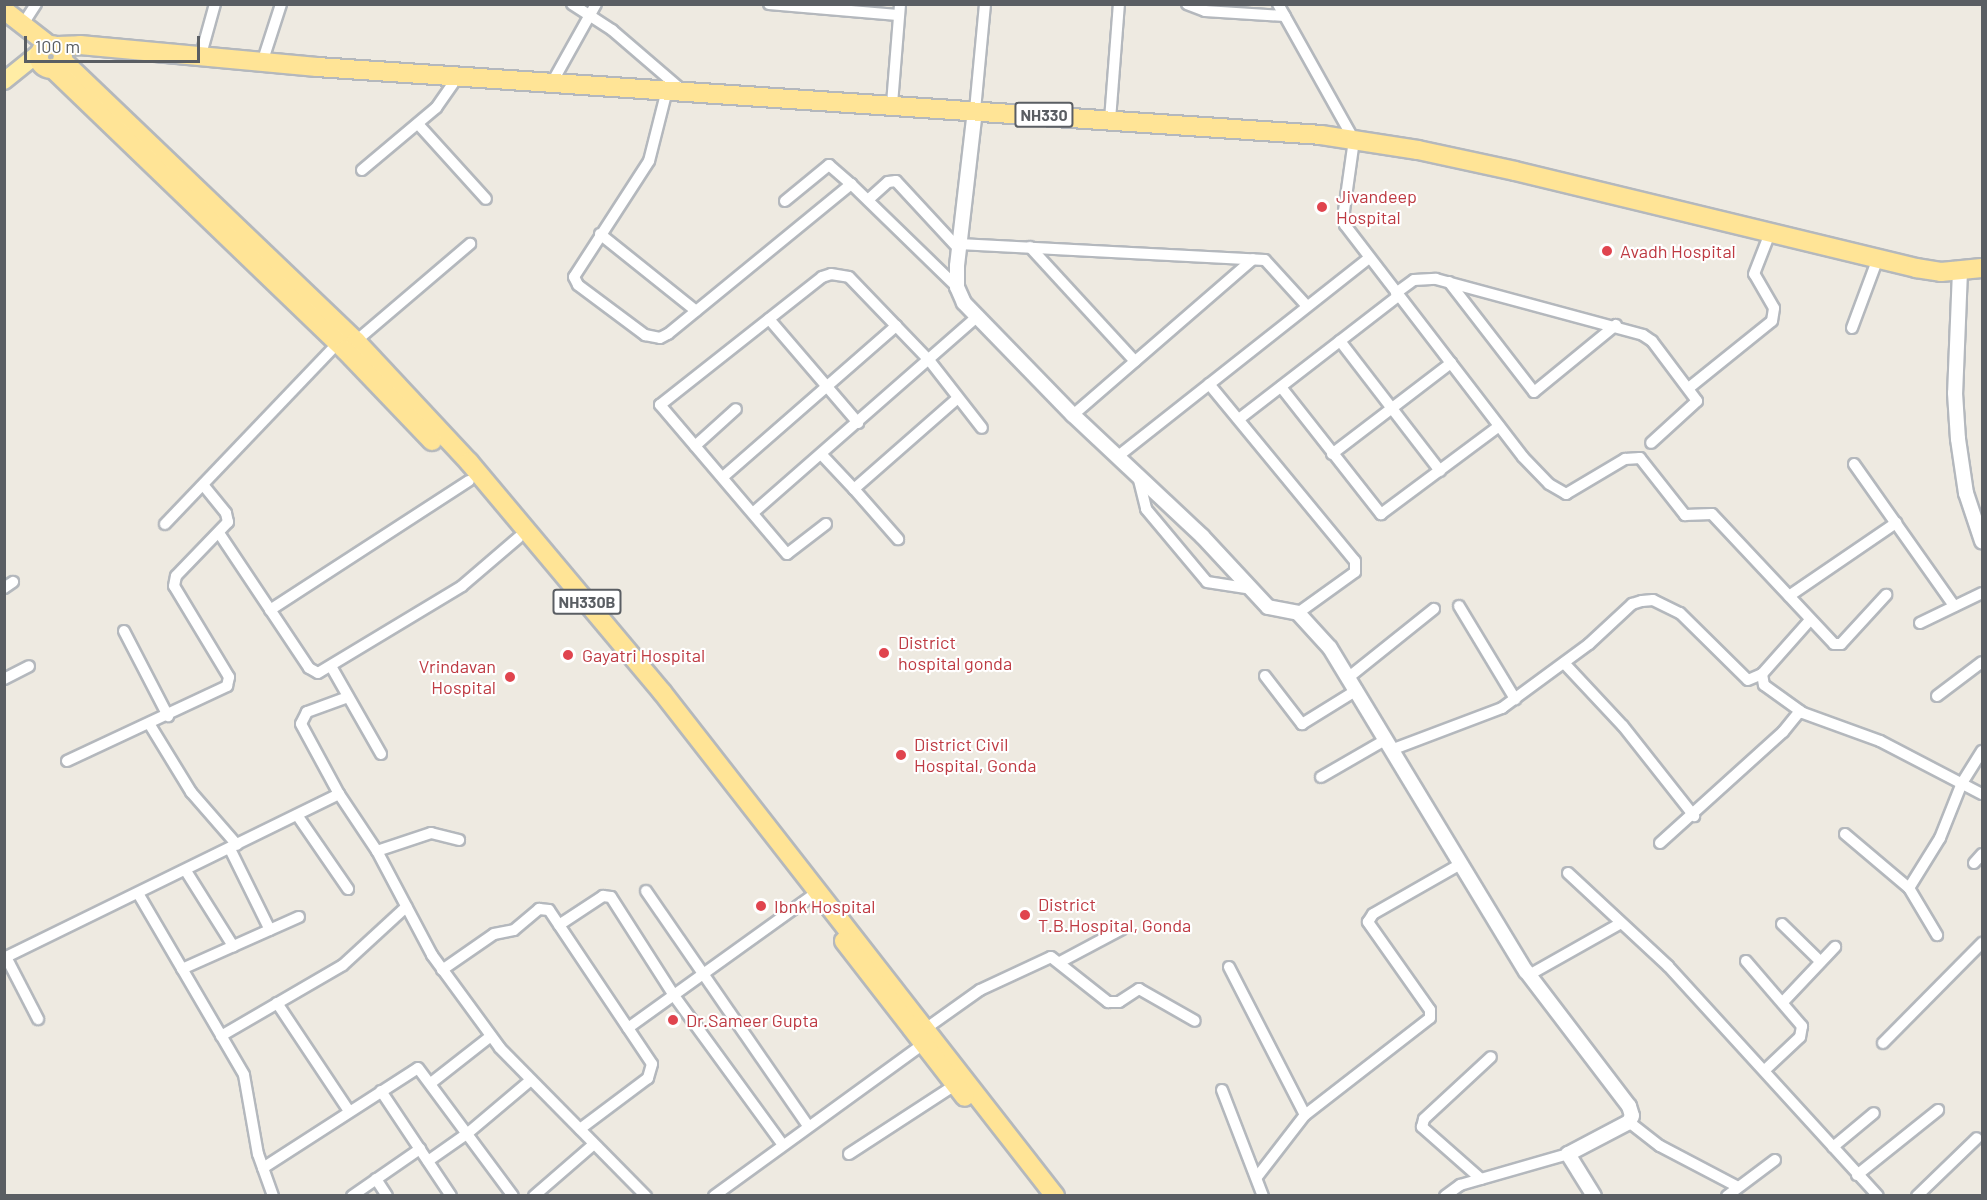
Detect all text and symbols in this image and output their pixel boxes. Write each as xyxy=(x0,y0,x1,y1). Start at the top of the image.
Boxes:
scale bar xyxy=(27,24,202,62)
text: 100 m xyxy=(35,35,80,57)
road number: NH330 xyxy=(1014,102,1074,128)
place label: Jivandeep Hospital xyxy=(1336,186,1417,228)
marker: Jivandeep Hospital xyxy=(1313,198,1331,216)
place label: Avadh Hospital xyxy=(1620,240,1736,262)
marker: Avadh Hospital xyxy=(1598,242,1616,260)
road number: NH330B xyxy=(551,589,623,615)
place label: District hospital gonda xyxy=(898,632,1012,674)
place label: Gayatri Hospital xyxy=(582,644,705,666)
marker: District hospital gonda xyxy=(875,644,893,662)
marker: Gayatri Hospital xyxy=(559,646,577,664)
place label: Vrindavan Hospital xyxy=(419,656,496,698)
marker: Vrindavan Hospital xyxy=(501,668,519,686)
place label: District Civil Hospital, Gonda xyxy=(914,734,1036,777)
marker: District Civil Hospital, Gonda xyxy=(892,746,910,764)
place label: District T.B.Hospital, Gonda xyxy=(1038,894,1191,936)
place label: Ibnk Hospital xyxy=(774,895,875,917)
marker: Ibnk Hospital xyxy=(752,897,770,915)
marker: District T.B.Hospital, Gonda xyxy=(1016,906,1034,924)
place label: Dr.Sameer Gupta xyxy=(686,1009,818,1031)
marker: Dr.Sameer Gupta xyxy=(664,1011,682,1029)

